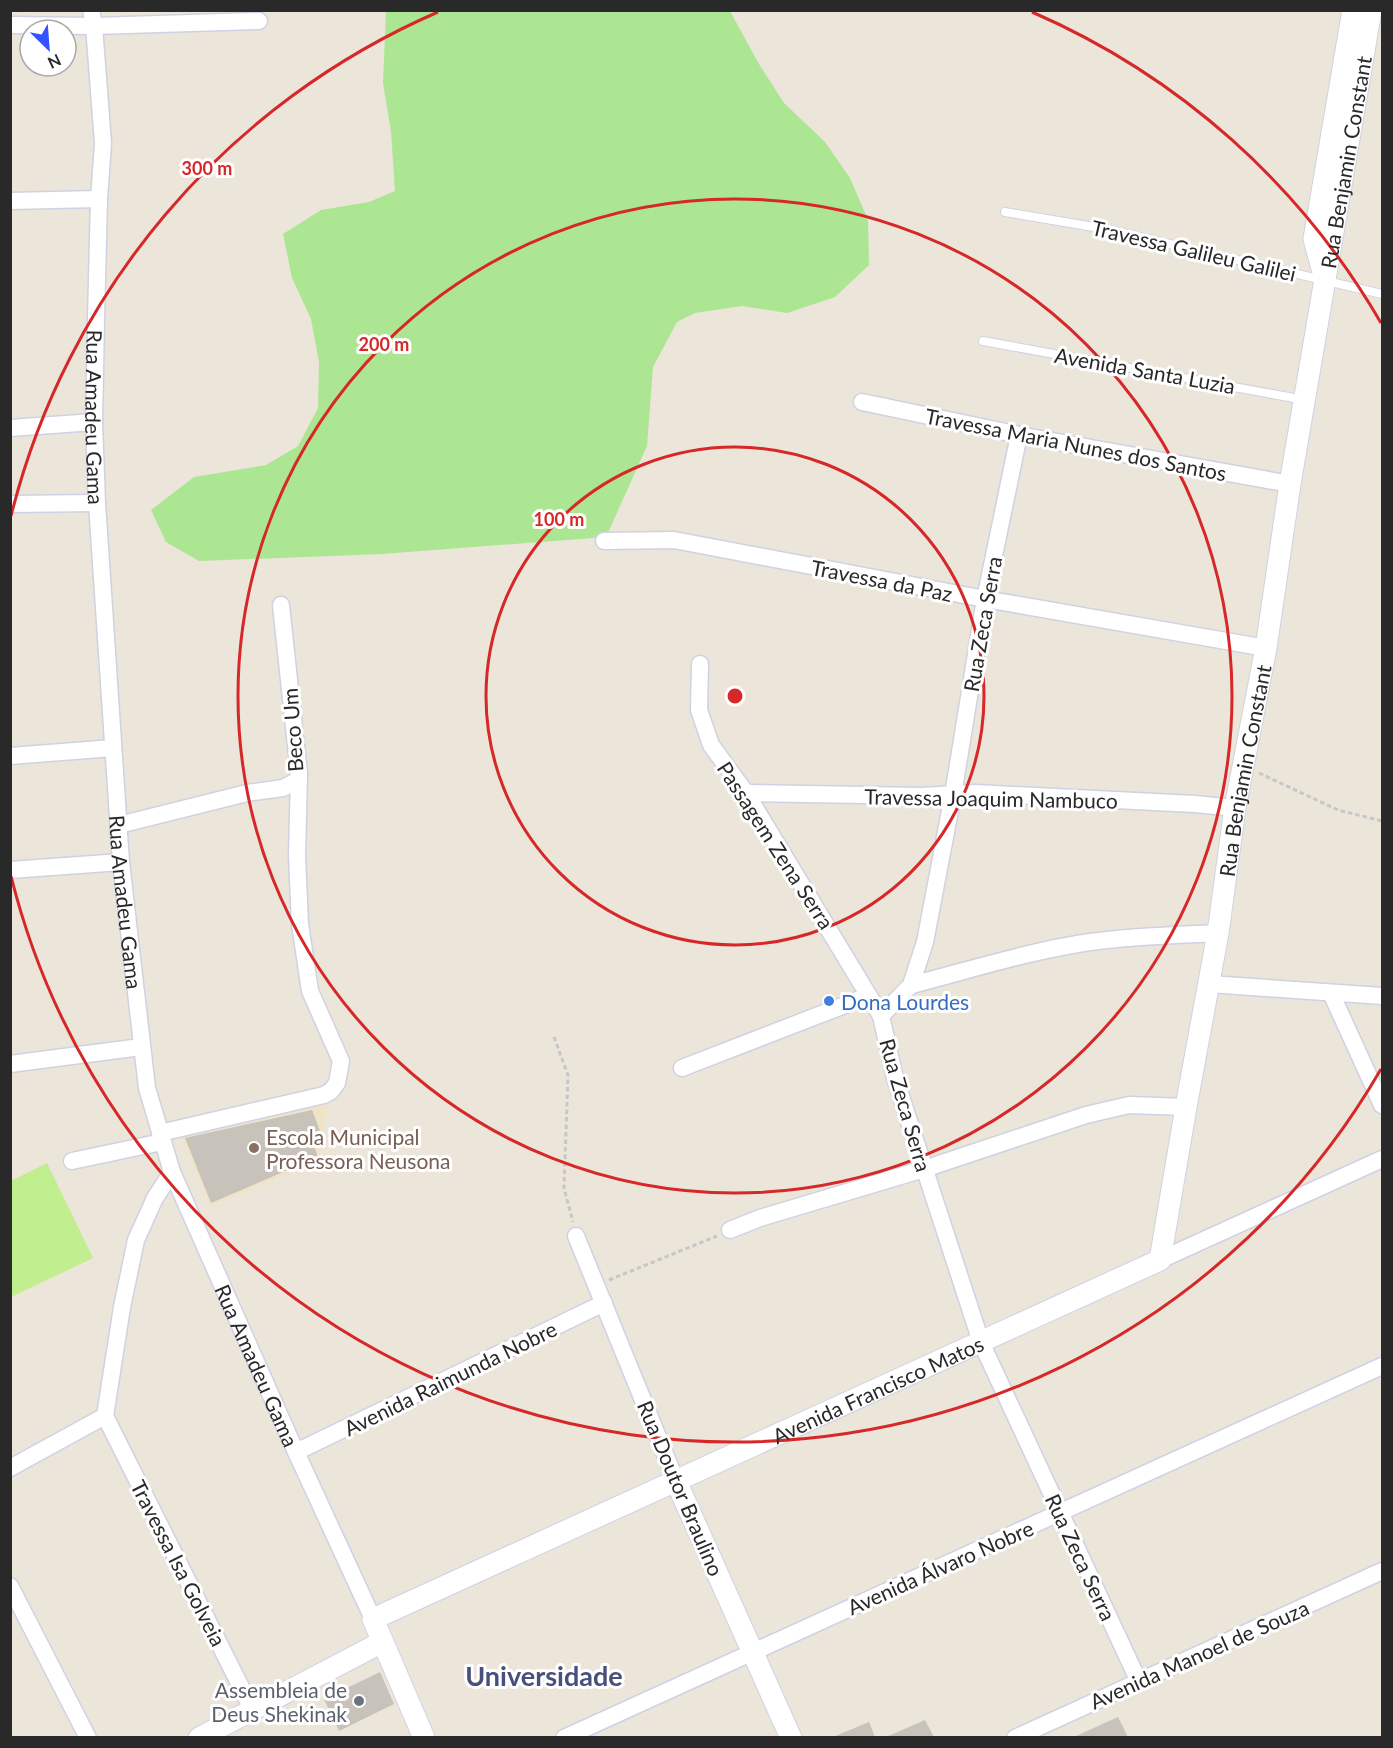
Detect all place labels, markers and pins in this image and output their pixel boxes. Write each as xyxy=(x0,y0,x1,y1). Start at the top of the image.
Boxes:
centre of rings xyxy=(725,686,745,706)
place label: Dona Lourdes xyxy=(841,989,969,1014)
marker: Dona Lourdes xyxy=(822,994,836,1008)
place label: Escola Municipal Professora Neusona xyxy=(266,1124,450,1173)
marker: Escola Municipal Professora Neusona xyxy=(247,1141,261,1155)
place label: Assembleia de Deus Shekinak xyxy=(211,1677,347,1726)
marker: Assembleia de Deus Shekinak xyxy=(352,1694,366,1708)

